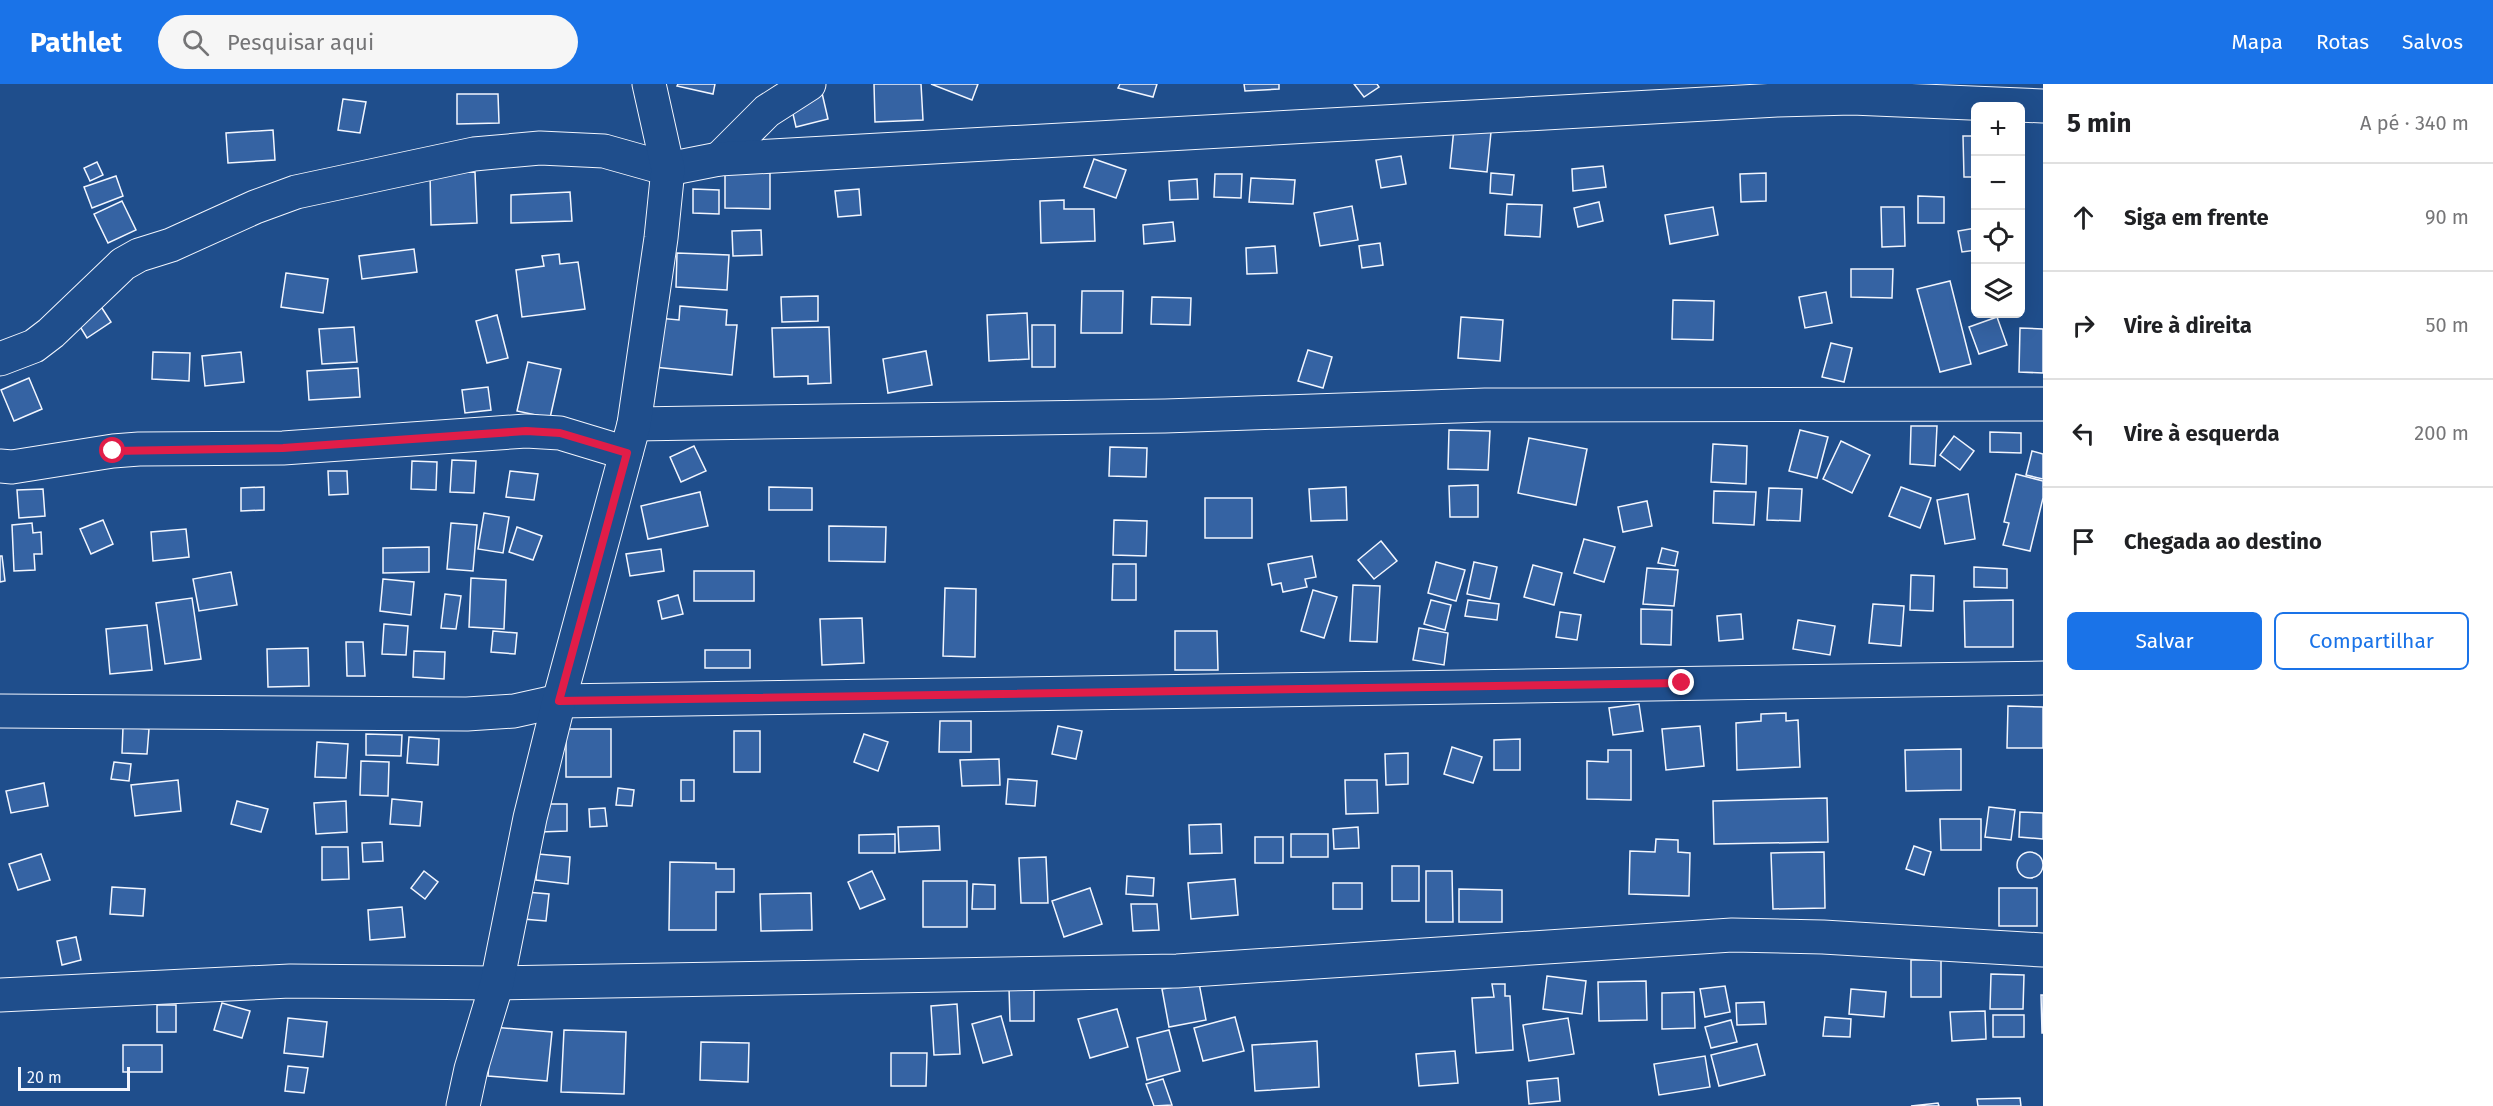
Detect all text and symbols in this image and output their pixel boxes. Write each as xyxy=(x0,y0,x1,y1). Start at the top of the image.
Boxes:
search box xyxy=(158,15,578,69)
text: Pathlet xyxy=(30,26,122,59)
icon: search xyxy=(179,26,212,59)
text: Pesquisar aqui xyxy=(227,29,374,56)
text: Mapa xyxy=(2232,29,2283,55)
text: Rotas xyxy=(2316,29,2369,55)
text: Salvos xyxy=(2402,29,2463,55)
map controls xyxy=(1971,102,2025,318)
button: + xyxy=(1971,102,2025,156)
text: 5 min xyxy=(2067,108,2131,139)
text: A pé · 340 m xyxy=(2360,111,2469,135)
button: − xyxy=(1971,156,2025,210)
icon: ahead xyxy=(2067,201,2100,234)
text: Siga em frente xyxy=(2124,204,2269,231)
text: 90 m xyxy=(2425,205,2469,229)
button: locate xyxy=(1971,210,2025,264)
button: layers xyxy=(1971,264,2025,318)
icon: right xyxy=(2067,309,2100,342)
text: Vire à direita xyxy=(2124,312,2252,339)
text: 50 m xyxy=(2425,313,2469,337)
icon: left xyxy=(2067,417,2100,450)
text: Vire à esquerda xyxy=(2124,420,2280,447)
text: 200 m xyxy=(2414,421,2469,445)
route start xyxy=(99,437,125,463)
icon: arrive xyxy=(2067,525,2100,558)
text: Chegada ao destino xyxy=(2124,528,2322,555)
button: Salvar xyxy=(2067,612,2262,670)
button: Compartilhar xyxy=(2274,612,2469,670)
route end xyxy=(1668,669,1694,695)
scale bar xyxy=(18,1064,130,1092)
text: 20 m xyxy=(27,1068,62,1087)

